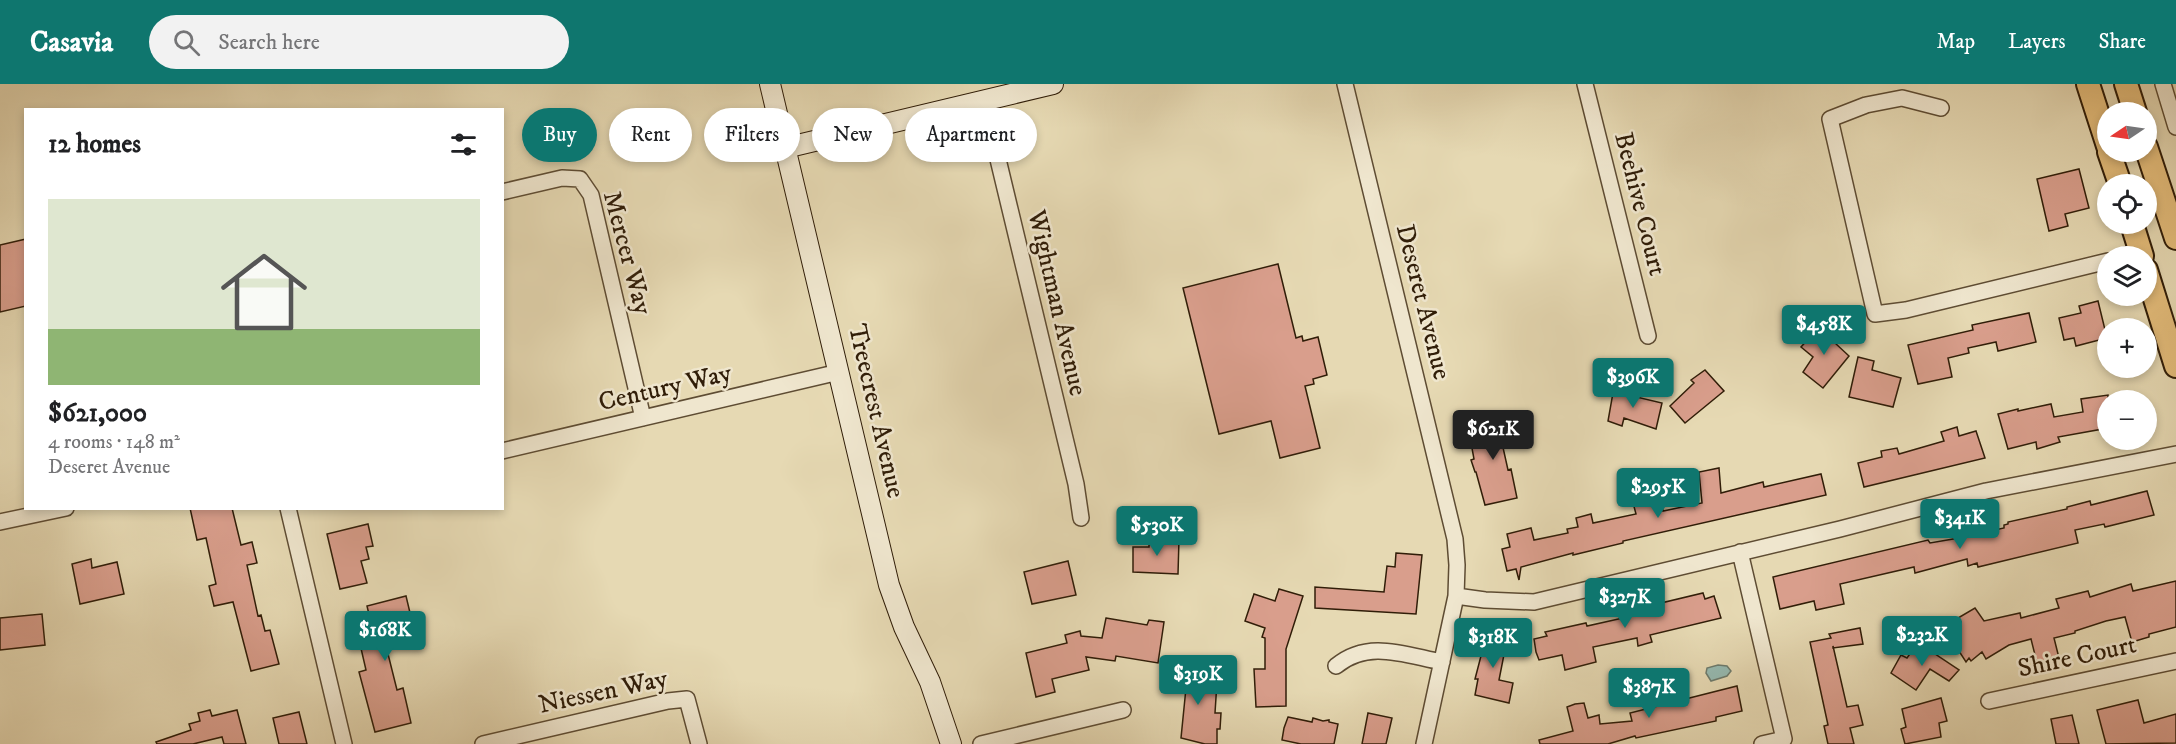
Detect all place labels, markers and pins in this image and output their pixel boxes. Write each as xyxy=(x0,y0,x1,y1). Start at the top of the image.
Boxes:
pin: $458K xyxy=(1782,305,1866,356)
pin: $396K xyxy=(1591,358,1675,409)
pin: $621K xyxy=(1451,410,1535,461)
pin: $295K xyxy=(1616,468,1700,519)
pin: $341K xyxy=(1918,499,2002,550)
pin: $530K xyxy=(1115,506,1199,557)
pin: $327K xyxy=(1583,578,1667,629)
pin: $168K xyxy=(343,611,427,662)
pin: $232K xyxy=(1880,616,1964,667)
pin: $318K xyxy=(1451,618,1535,669)
pin: $319K xyxy=(1156,655,1240,706)
pin: $387K xyxy=(1607,668,1691,719)

